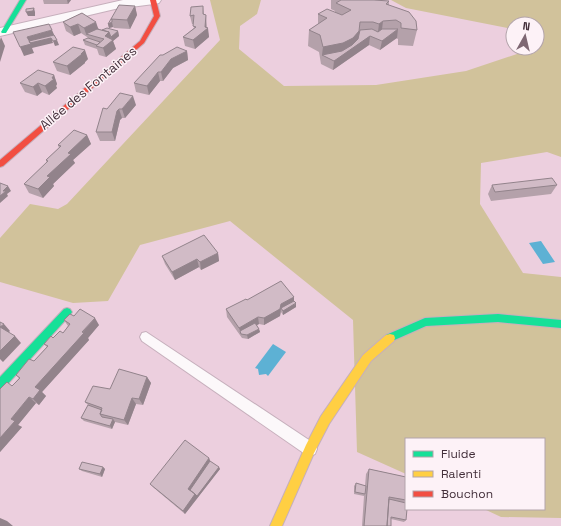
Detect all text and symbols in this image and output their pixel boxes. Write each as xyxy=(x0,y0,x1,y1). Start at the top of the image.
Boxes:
north arrow xyxy=(505,16,545,56)
text: N xyxy=(522,19,531,34)
street label: Allée des Fontaines xyxy=(36,42,140,134)
legend xyxy=(405,438,545,510)
text: Fluide xyxy=(441,446,476,462)
text: Ralenti xyxy=(441,466,481,482)
text: Bouchon xyxy=(441,486,493,502)

